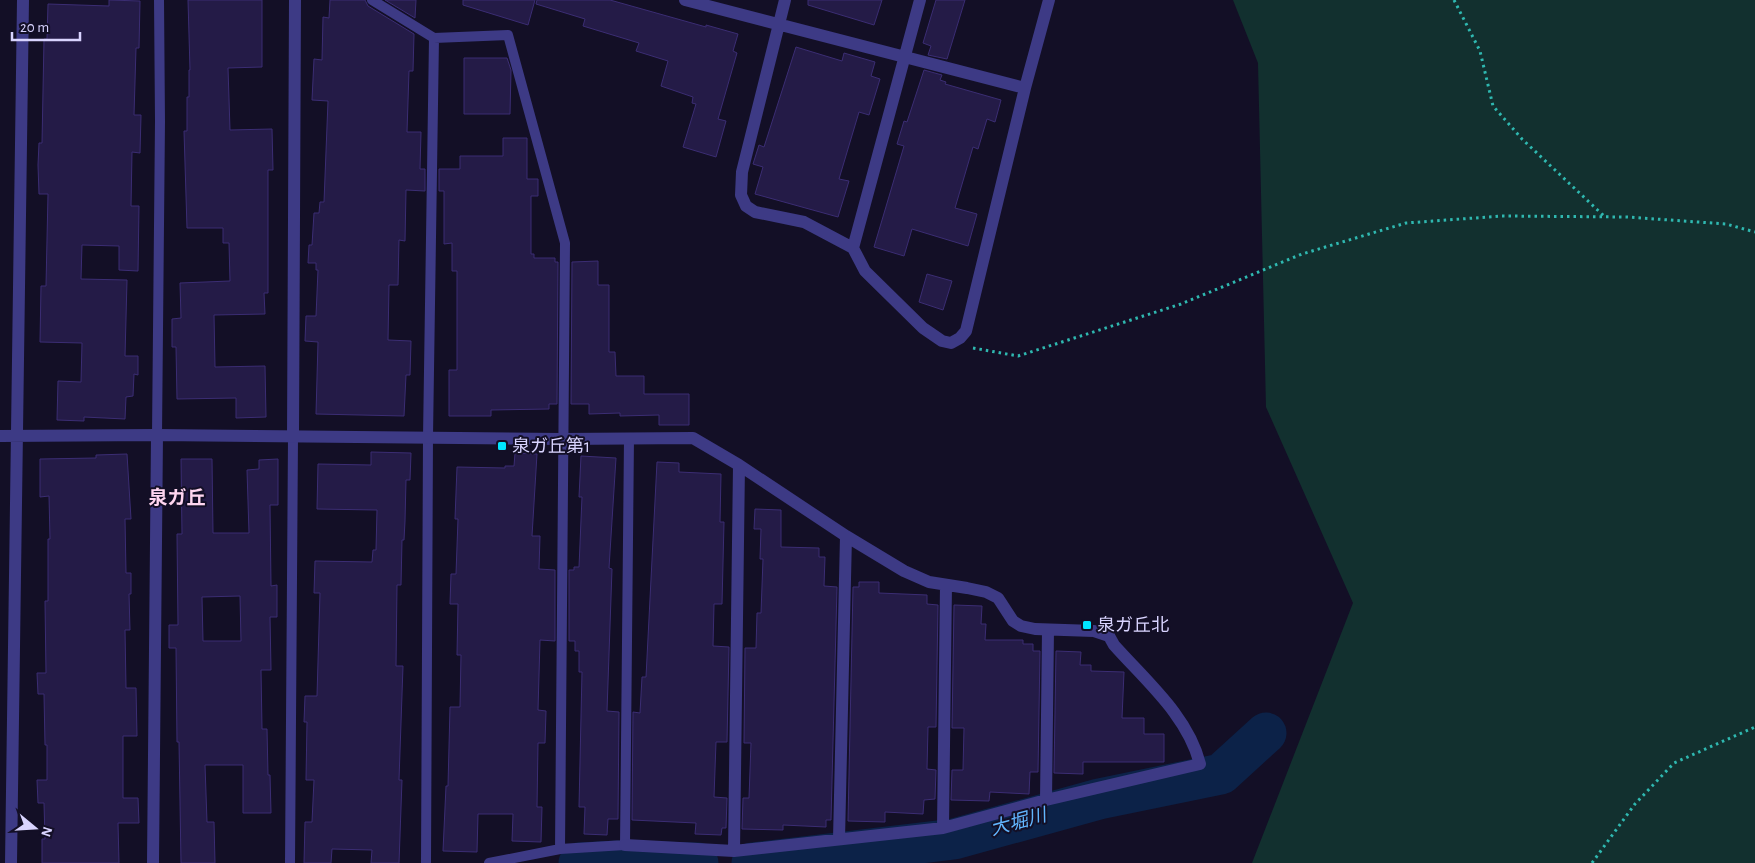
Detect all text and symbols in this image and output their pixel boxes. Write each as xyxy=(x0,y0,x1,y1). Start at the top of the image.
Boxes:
scale bar xyxy=(12,10,80,42)
text: 20 m xyxy=(20,20,49,35)
place label: 泉ガ丘第1 xyxy=(512,436,590,456)
marker: 泉ガ丘第1 xyxy=(496,440,508,452)
district label: 泉ガ丘 xyxy=(148,487,206,508)
place label: 泉ガ丘北 xyxy=(1097,615,1169,635)
marker: 泉ガ丘北 xyxy=(1081,619,1093,631)
north arrow xyxy=(10,803,60,853)
water label: 大堀川 xyxy=(988,804,1050,839)
text: N xyxy=(38,825,55,839)

